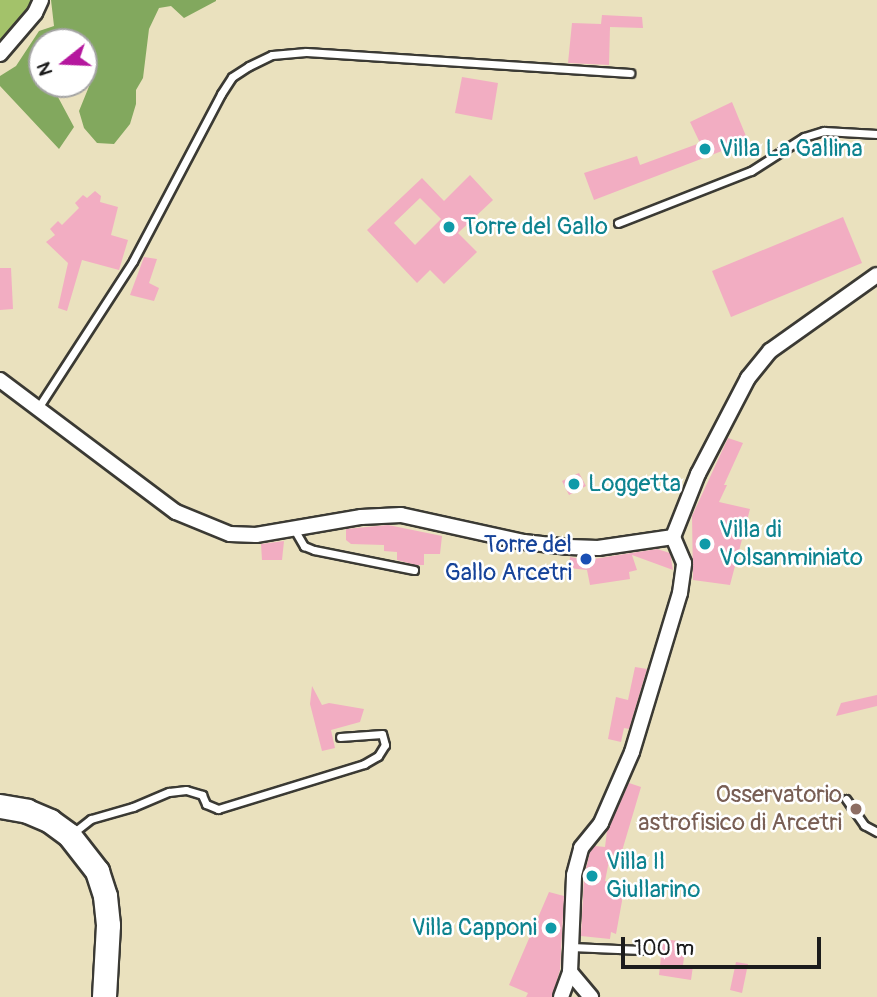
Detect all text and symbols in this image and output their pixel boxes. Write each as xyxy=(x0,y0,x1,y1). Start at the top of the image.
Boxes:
north arrow xyxy=(28,28,98,98)
text: N xyxy=(32,59,58,79)
place label: Villa La Gallina xyxy=(719,135,863,163)
marker: Villa La Gallina xyxy=(697,141,713,157)
place label: Torre del Gallo xyxy=(463,213,608,241)
marker: Torre del Gallo xyxy=(441,219,457,235)
place label: Loggetta xyxy=(588,470,681,498)
marker: Loggetta xyxy=(566,476,582,492)
place label: Villa di Volsanminiato xyxy=(719,516,863,572)
place label: Torre del Gallo Arcetri xyxy=(445,531,572,587)
marker: Villa di Volsanminiato xyxy=(697,536,713,552)
marker: Torre del Gallo Arcetri xyxy=(578,551,594,567)
place label: Osservatorio astrofisico di Arcetri xyxy=(638,781,842,837)
marker: Osservatorio astrofisico di Arcetri xyxy=(848,801,864,817)
place label: Villa Il Giullarino xyxy=(606,848,700,904)
marker: Villa Il Giullarino xyxy=(584,868,600,884)
place label: Villa Capponi xyxy=(411,914,537,942)
marker: Villa Capponi xyxy=(543,920,559,936)
scale bar xyxy=(625,923,824,967)
text: 100 m xyxy=(634,935,694,962)

